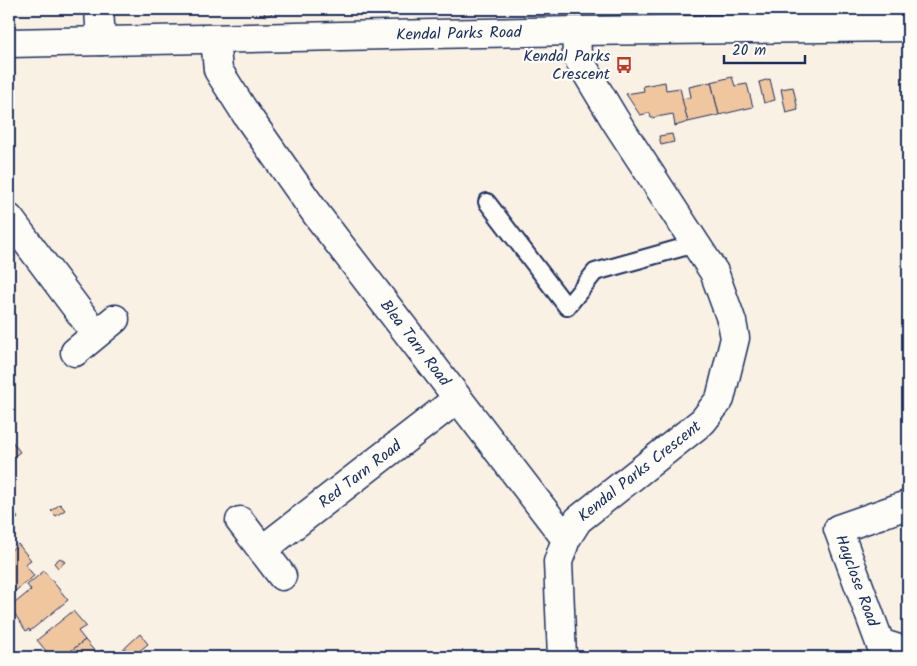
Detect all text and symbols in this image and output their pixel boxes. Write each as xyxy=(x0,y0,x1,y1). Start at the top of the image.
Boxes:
street label: Kendal Parks Road xyxy=(396,20,523,47)
scale bar xyxy=(724,32,806,64)
text: 20 m xyxy=(732,39,766,63)
place label: Kendal Parks Crescent xyxy=(523,44,611,87)
bus stop icon: Kendal Parks Crescent xyxy=(614,55,634,75)
street label: Blea Tarn Road xyxy=(374,294,457,392)
street label: Kendal Parks Crescent xyxy=(572,414,707,528)
street label: Red Tarn Road xyxy=(313,433,408,514)
street label: Hayclose Road xyxy=(829,531,886,631)

